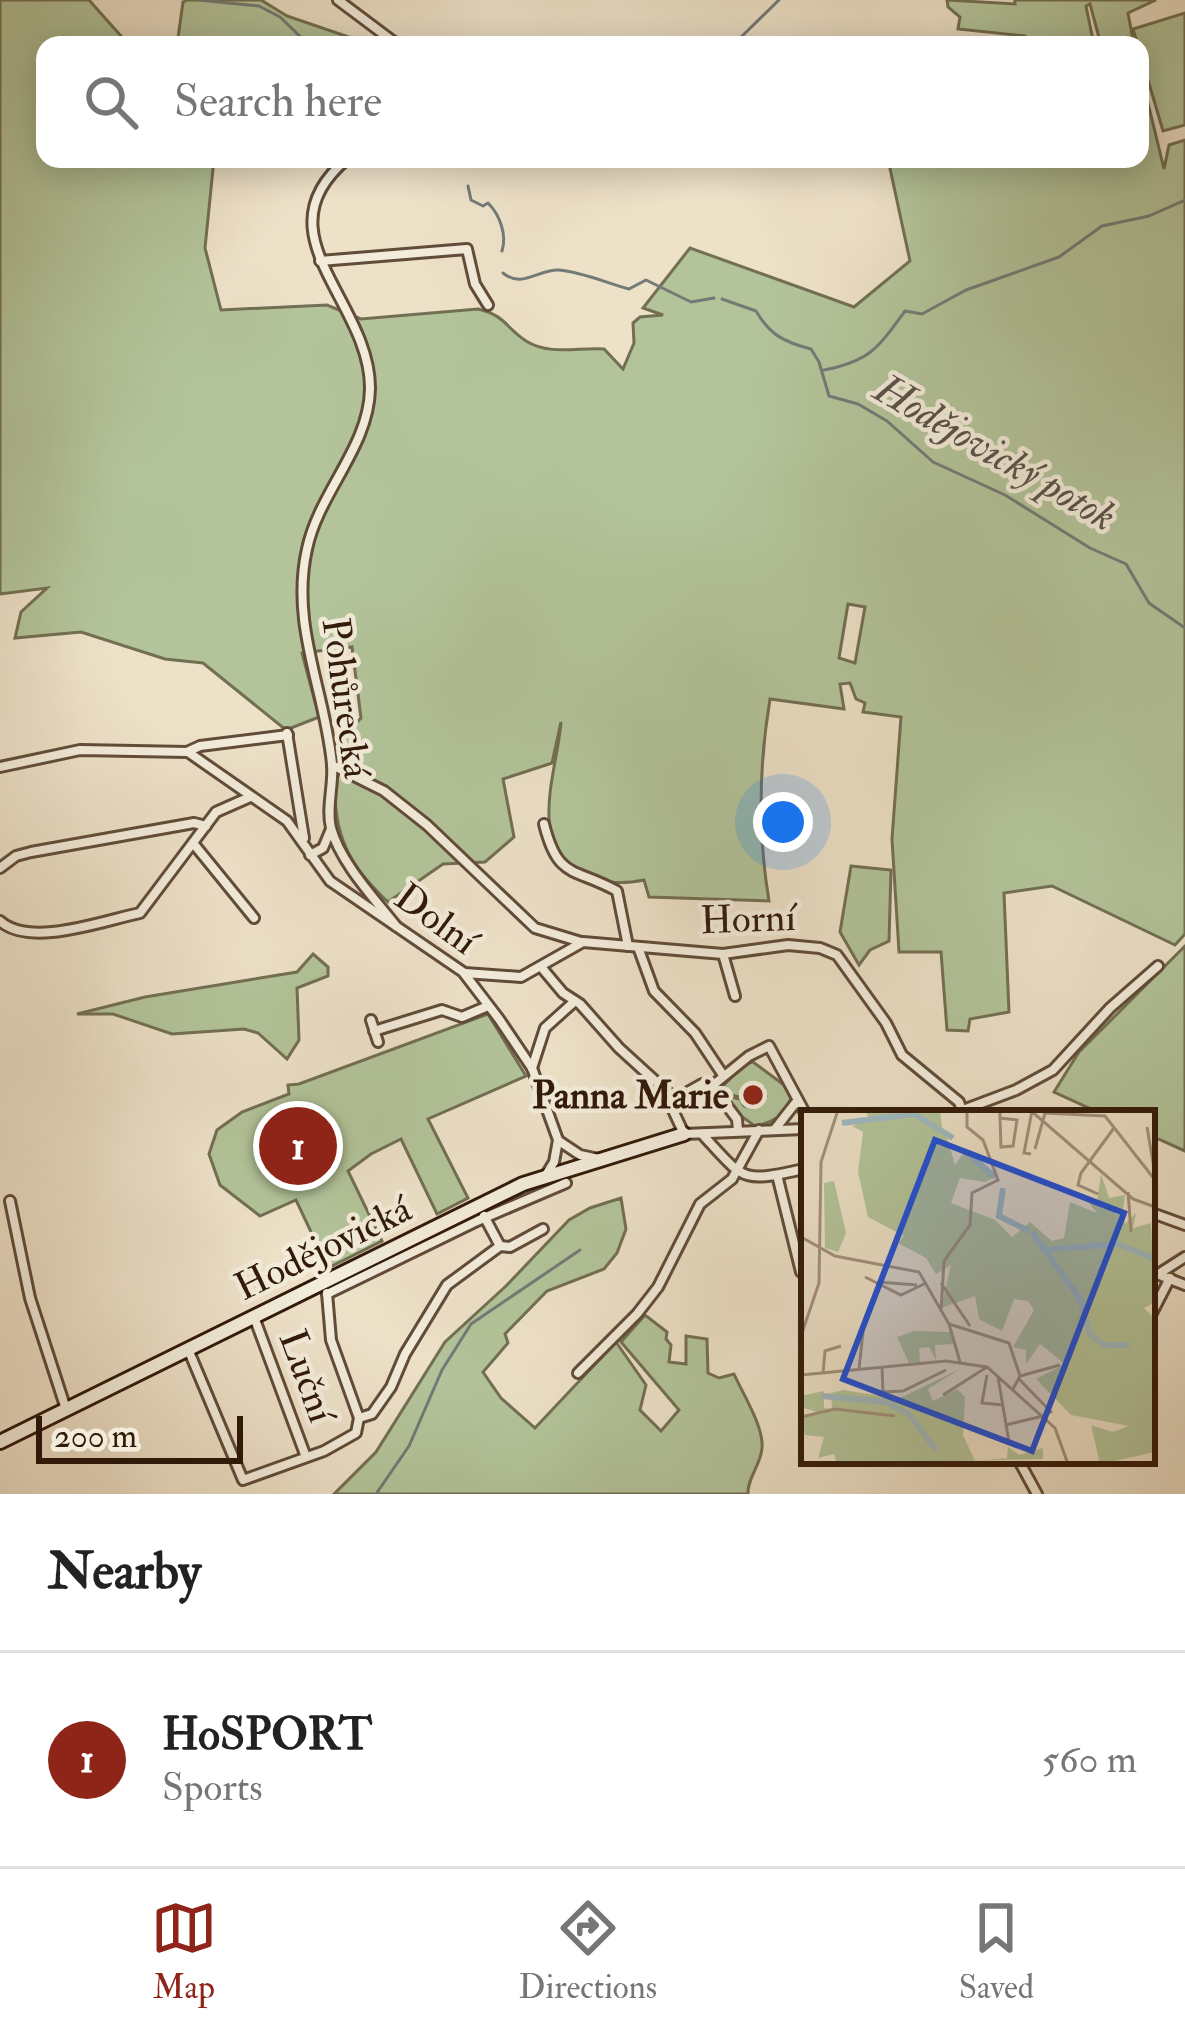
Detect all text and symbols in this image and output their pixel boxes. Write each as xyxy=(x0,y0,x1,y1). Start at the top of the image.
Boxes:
search box xyxy=(36,36,1149,168)
icon: search xyxy=(78,69,144,135)
text: Search here xyxy=(174,74,382,130)
water label: Hodějovický potok xyxy=(863,362,1125,543)
street label: Pohůrecká xyxy=(311,615,382,782)
your location xyxy=(753,792,813,852)
street label: Dolní xyxy=(385,872,489,967)
street label: Horní xyxy=(700,893,799,945)
place label: Panna Marie xyxy=(532,1071,730,1120)
marker: Panna Marie xyxy=(740,1082,766,1108)
pin: 1 xyxy=(259,1101,337,1191)
inset map xyxy=(801,1110,1155,1464)
street label: Hodějovická xyxy=(227,1184,420,1312)
street label: Luční xyxy=(268,1323,347,1431)
scale bar xyxy=(36,1410,243,1463)
text: 200 m xyxy=(54,1416,137,1457)
text: Nearby xyxy=(48,1540,201,1604)
text: HoSPORT xyxy=(162,1707,372,1763)
text: 1 xyxy=(80,1735,94,1784)
text: 560 m xyxy=(1042,1735,1137,1784)
text: Sports xyxy=(162,1763,263,1812)
tab: Map xyxy=(151,1895,217,2008)
tab: Directions xyxy=(519,1895,657,2008)
tab: Saved xyxy=(959,1895,1034,2008)

